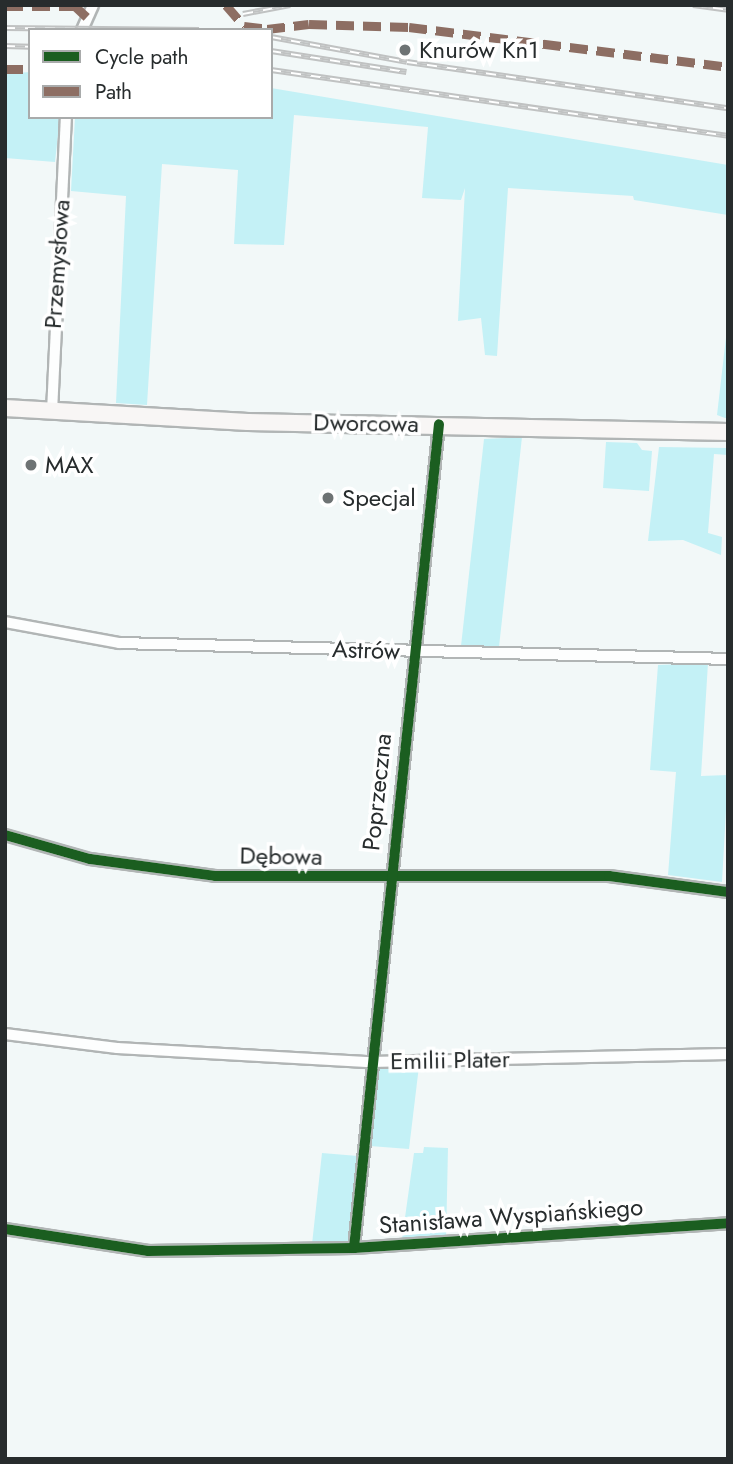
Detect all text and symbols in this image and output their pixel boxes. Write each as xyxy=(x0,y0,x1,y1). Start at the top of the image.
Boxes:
legend xyxy=(28,28,273,119)
place label: Knurów Kn1 xyxy=(419,36,539,64)
text: Cycle path xyxy=(95,42,188,72)
marker: Knurów Kn1 xyxy=(397,42,413,58)
text: Path xyxy=(95,77,132,107)
street label: Przemysłowa xyxy=(38,198,76,330)
street label: Dworcowa xyxy=(313,408,419,438)
place label: MAX xyxy=(45,451,94,479)
marker: MAX xyxy=(23,457,39,473)
place label: Specjal xyxy=(342,484,416,512)
marker: Specjal xyxy=(320,490,336,506)
street label: Astrów xyxy=(331,634,401,666)
street label: Poprzeczna xyxy=(357,732,397,852)
street label: Dębowa xyxy=(239,841,323,871)
street label: Emilii Plater xyxy=(390,1045,510,1075)
street label: Stanisława Wyspiańskiego xyxy=(378,1192,644,1240)

